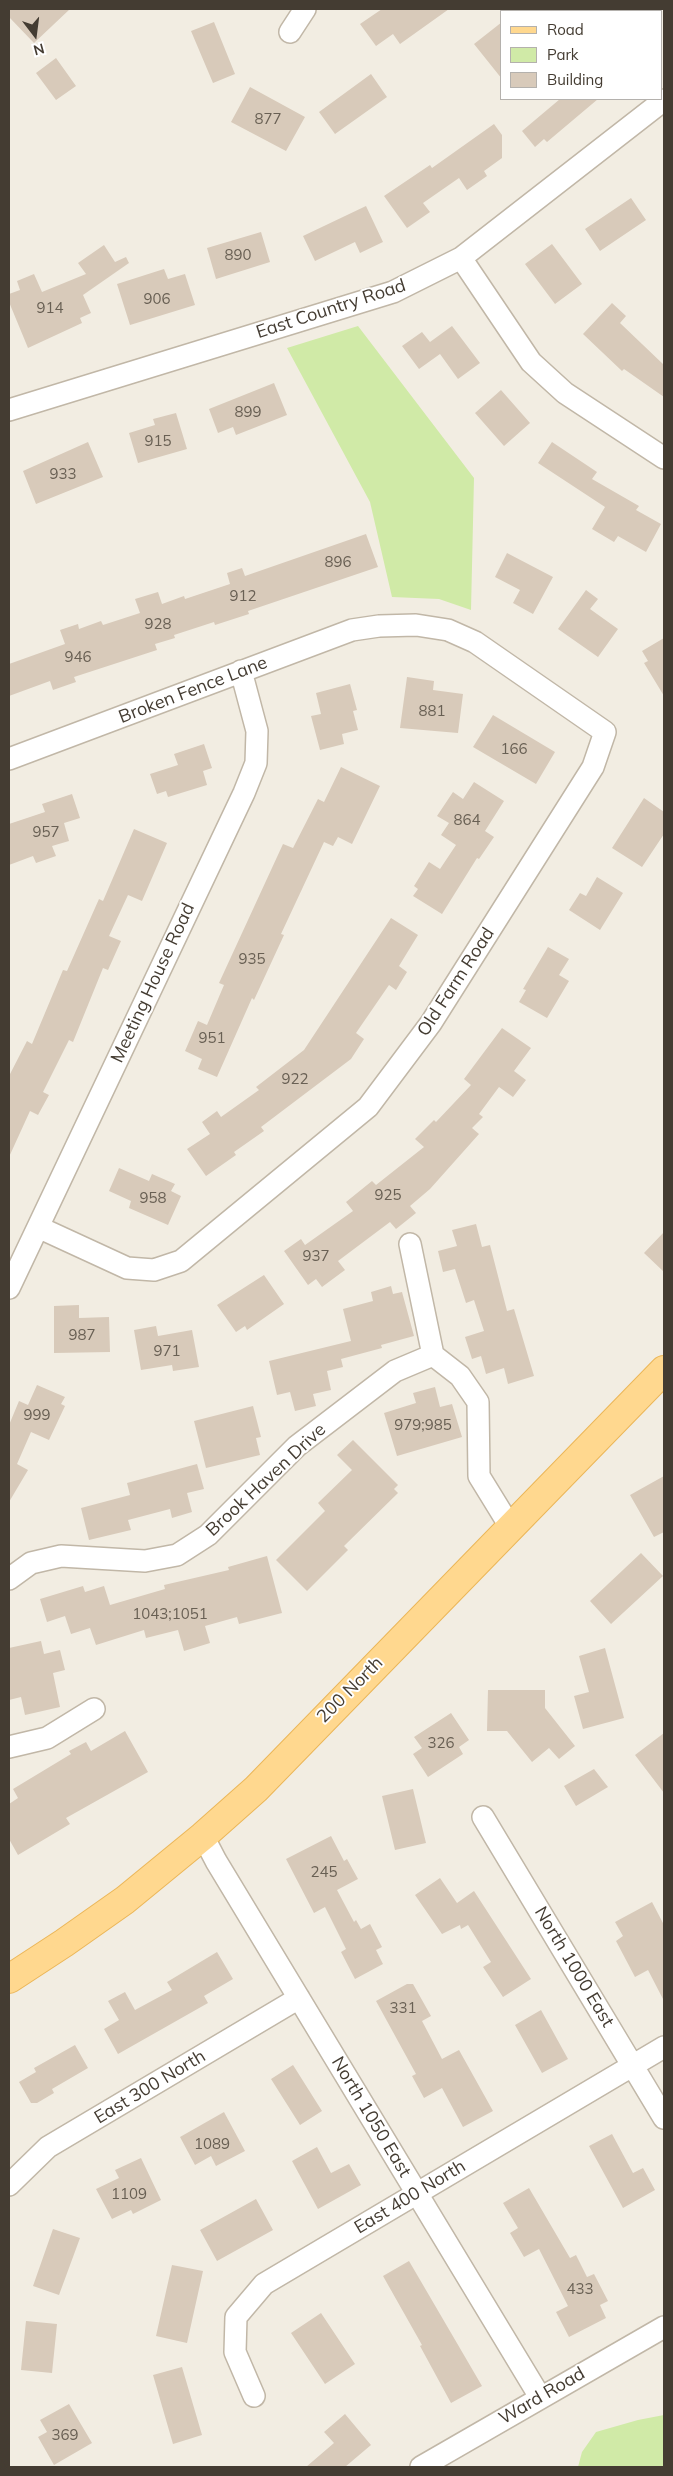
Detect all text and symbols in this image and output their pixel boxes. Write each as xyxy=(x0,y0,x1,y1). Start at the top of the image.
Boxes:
north arrow xyxy=(10,10,60,60)
legend xyxy=(500,10,663,100)
text: Road xyxy=(547,20,584,39)
text: N xyxy=(31,39,46,60)
text: Park xyxy=(547,45,579,64)
text: Building xyxy=(547,70,603,89)
house number: 877 xyxy=(255,110,281,128)
house number: 890 xyxy=(225,246,251,264)
street label: East Country Road xyxy=(254,275,408,343)
house number: 906 xyxy=(144,290,170,308)
house number: 914 xyxy=(37,299,63,317)
house number: 899 xyxy=(235,403,261,421)
house number: 915 xyxy=(145,432,171,450)
house number: 933 xyxy=(50,465,76,483)
house number: 896 xyxy=(325,553,351,571)
house number: 912 xyxy=(230,587,256,605)
house number: 928 xyxy=(145,615,171,633)
house number: 946 xyxy=(65,648,91,666)
street label: Broken Fence Lane xyxy=(116,652,270,728)
house number: 881 xyxy=(419,702,445,720)
house number: 166 xyxy=(501,740,527,758)
house number: 864 xyxy=(454,811,480,829)
house number: 957 xyxy=(33,823,59,841)
street label: Meeting House Road xyxy=(107,900,199,1066)
street label: Old Farm Road xyxy=(413,924,499,1040)
house number: 935 xyxy=(239,950,265,968)
house number: 951 xyxy=(199,1029,225,1047)
house number: 922 xyxy=(282,1070,308,1088)
house number: 925 xyxy=(375,1186,401,1204)
house number: 958 xyxy=(140,1189,166,1207)
house number: 937 xyxy=(303,1247,329,1265)
house number: 987 xyxy=(69,1326,95,1344)
house number: 971 xyxy=(154,1342,180,1360)
house number: 999 xyxy=(24,1406,50,1424)
house number: 979;985 xyxy=(394,1416,452,1434)
street label: Brook Haven Drive xyxy=(202,1419,330,1541)
house number: 1043;1051 xyxy=(132,1605,208,1623)
street label: 200 North xyxy=(312,1652,388,1728)
house number: 326 xyxy=(428,1734,454,1752)
house number: 245 xyxy=(311,1863,337,1881)
street label: North 1000 East xyxy=(530,1903,618,2031)
house number: 331 xyxy=(390,1999,416,2017)
street label: East 300 North xyxy=(91,2045,209,2129)
street label: North 1050 East xyxy=(327,2053,415,2181)
house number: 1089 xyxy=(194,2135,230,2153)
street label: East 400 North xyxy=(351,2155,469,2239)
house number: 1109 xyxy=(111,2185,147,2203)
house number: 433 xyxy=(567,2280,593,2298)
street label: Ward Road xyxy=(495,2363,589,2429)
house number: 369 xyxy=(52,2426,78,2444)

